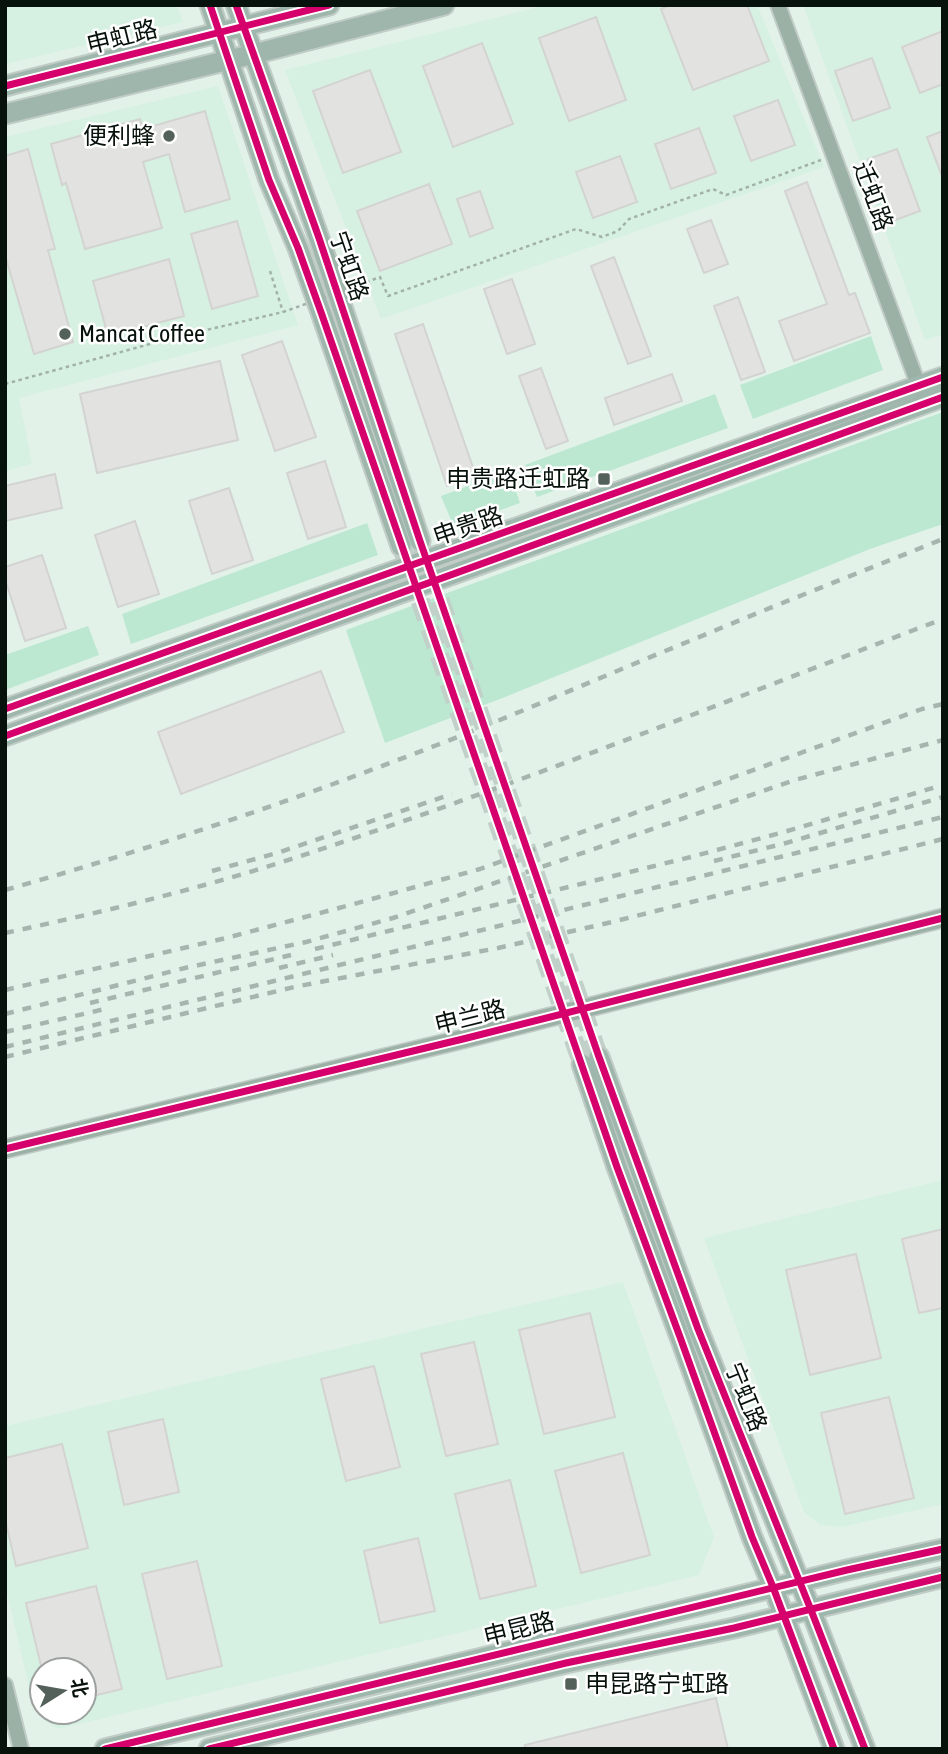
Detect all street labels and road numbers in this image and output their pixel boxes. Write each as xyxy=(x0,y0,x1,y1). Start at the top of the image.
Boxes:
street label: 申虹路 xyxy=(84,15,160,58)
street label: 迁虹路 xyxy=(848,157,898,234)
street label: 宁虹路 xyxy=(325,227,374,304)
street label: 申贵路 xyxy=(429,501,506,550)
street label: 申兰路 xyxy=(432,995,508,1038)
street label: 宁虹路 xyxy=(720,1358,772,1435)
street label: 申昆路 xyxy=(481,1607,557,1650)

